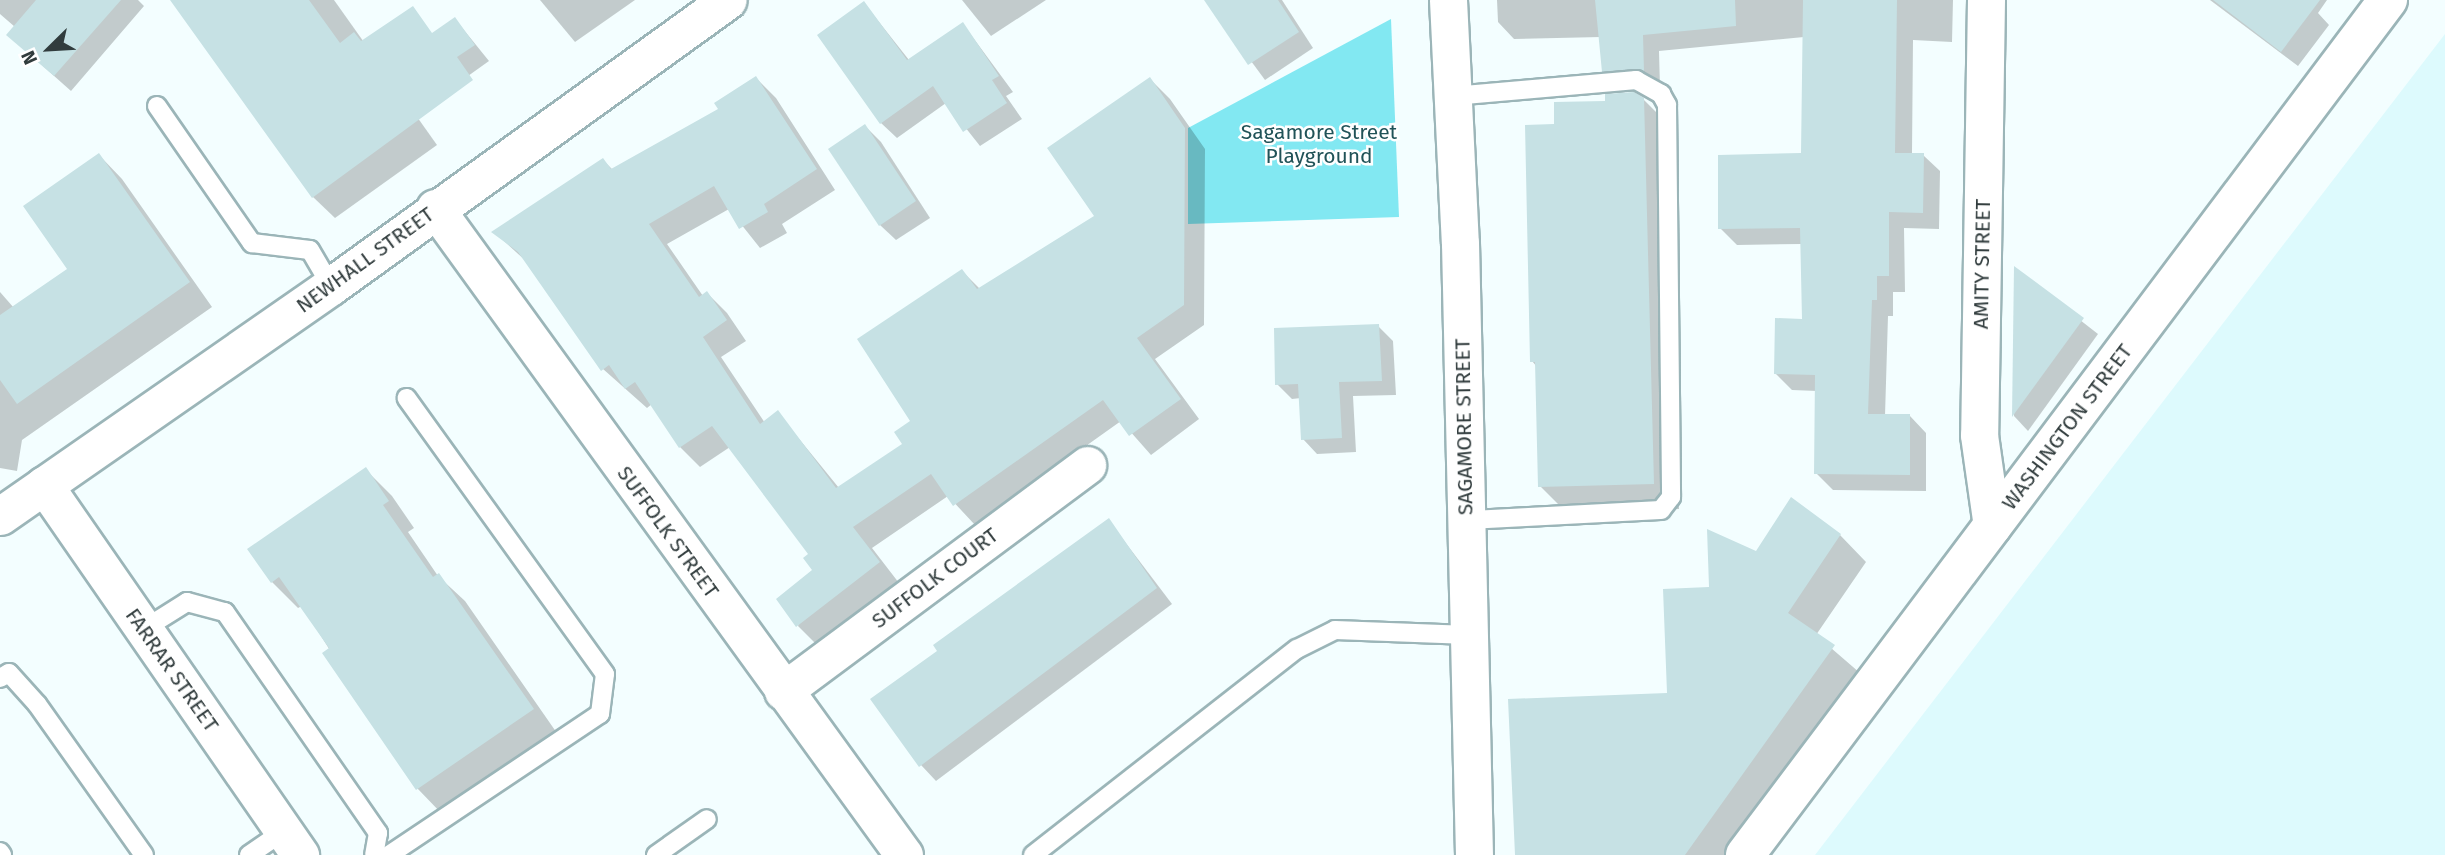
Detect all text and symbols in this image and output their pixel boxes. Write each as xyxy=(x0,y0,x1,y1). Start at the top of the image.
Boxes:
north arrow xyxy=(14,14,84,84)
text: N xyxy=(16,47,42,68)
park label: Sagamore Street Playground xyxy=(1241,119,1397,169)
street label: AMITY STREET xyxy=(1968,199,1996,329)
street label: NEWHALL STREET xyxy=(291,202,439,318)
street label: SAGAMORE STREET xyxy=(1450,339,1478,515)
street label: WASHINGTON STREET xyxy=(1996,339,2138,515)
street label: SUFFOLK STREET xyxy=(612,461,724,603)
street label: SUFFOLK COURT xyxy=(867,522,1003,634)
street label: FARRAR STREET xyxy=(120,603,224,737)

